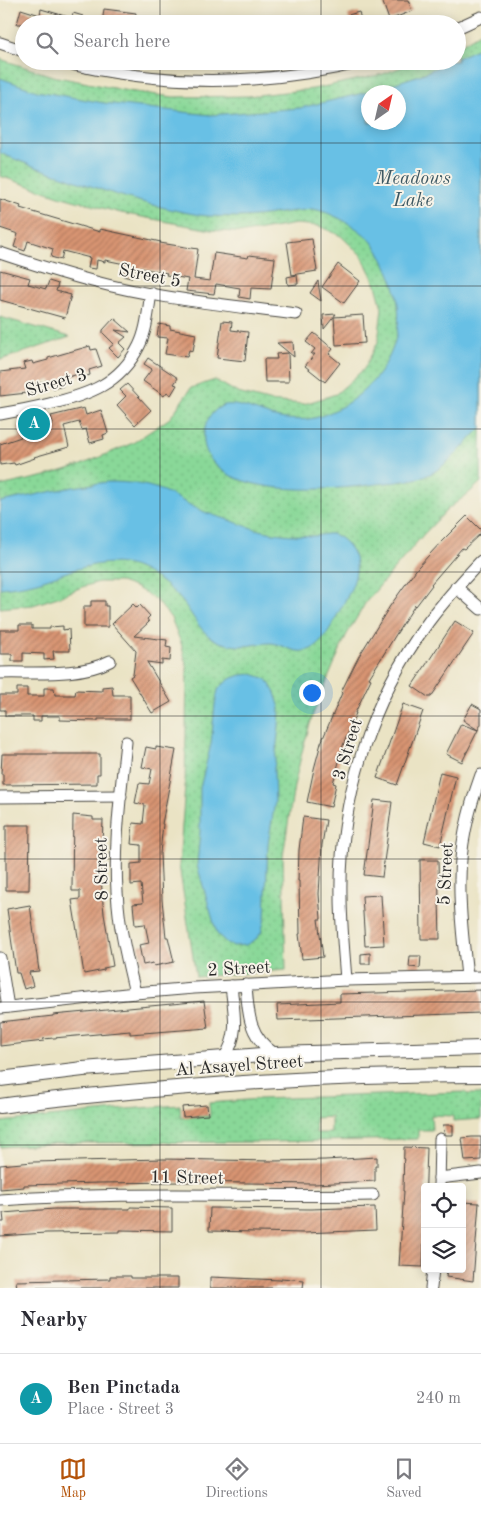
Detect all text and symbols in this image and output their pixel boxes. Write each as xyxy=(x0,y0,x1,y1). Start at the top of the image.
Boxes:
search box xyxy=(15,15,466,70)
icon: search xyxy=(33,29,61,57)
text: Search here xyxy=(73,33,170,52)
north arrow xyxy=(361,85,406,130)
water label: Meadows Lake xyxy=(374,170,451,211)
street label: Street 5 xyxy=(117,261,183,291)
street label: Street 3 xyxy=(23,366,89,400)
pin: A xyxy=(18,405,50,443)
your location xyxy=(299,680,325,706)
street label: 3 Street xyxy=(330,716,366,782)
street label: 8 Street xyxy=(92,837,112,901)
street label: 5 Street xyxy=(435,842,457,906)
street label: 2 Street xyxy=(207,958,271,980)
street label: Al Asayel Street xyxy=(174,1053,304,1079)
street label: 11 Street xyxy=(150,1168,224,1188)
map controls xyxy=(421,1183,466,1273)
button: locate xyxy=(421,1183,466,1228)
button: layers xyxy=(421,1228,466,1273)
text: Nearby xyxy=(20,1310,88,1331)
text: Ben Pinctada xyxy=(67,1379,180,1398)
text: A xyxy=(30,1391,42,1407)
text: 240 m xyxy=(416,1391,461,1407)
text: Place · Street 3 xyxy=(67,1402,174,1418)
tab: Map xyxy=(59,1455,87,1502)
tab: Directions xyxy=(206,1455,268,1502)
tab: Saved xyxy=(386,1455,422,1502)

